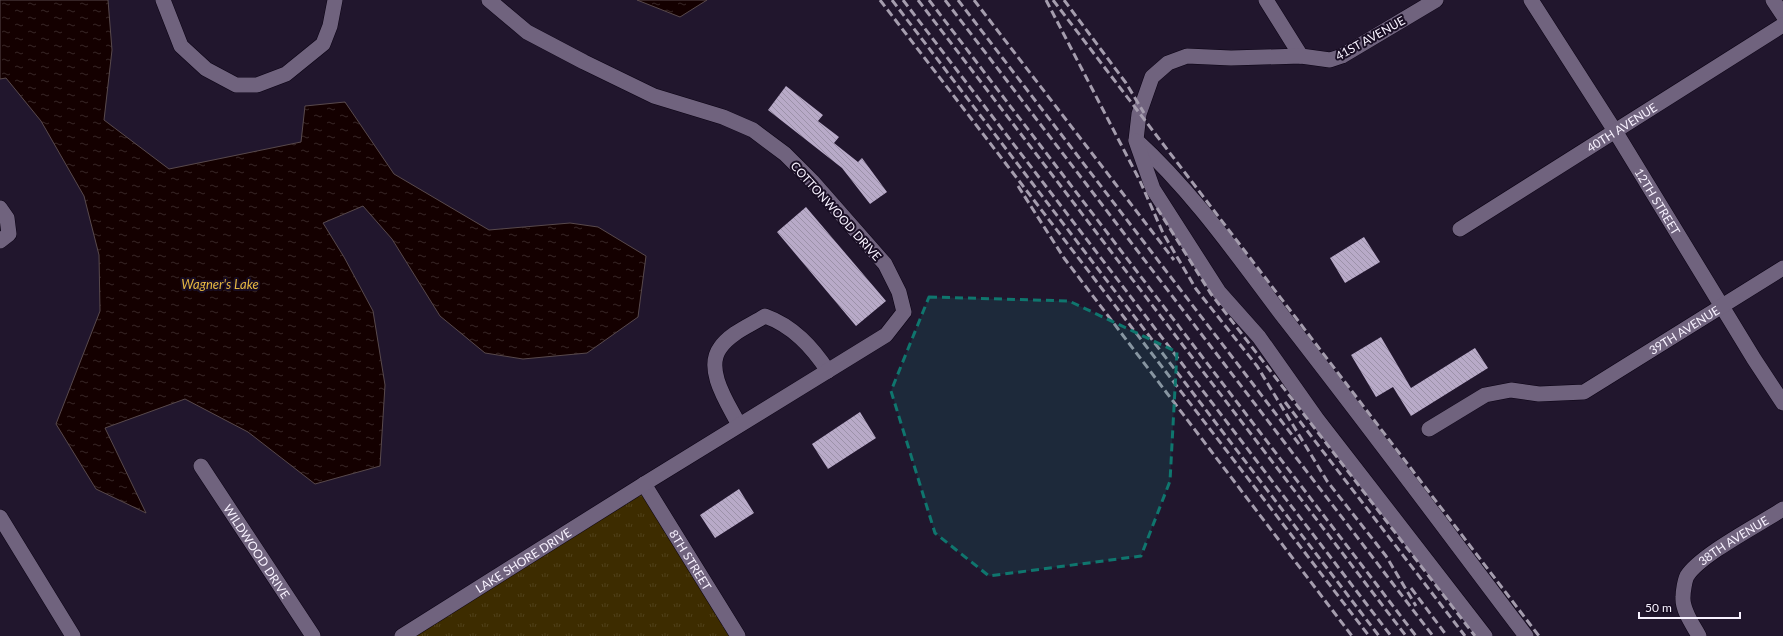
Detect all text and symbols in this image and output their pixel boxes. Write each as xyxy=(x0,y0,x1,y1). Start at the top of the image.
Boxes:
street label: 41ST AVENUE xyxy=(1333,13,1407,63)
street label: 40TH AVENUE xyxy=(1584,99,1660,155)
street label: COTTONWOOD DRIVE xyxy=(787,158,885,264)
street label: 12TH STREET xyxy=(1632,165,1684,237)
water label: Wagner's Lake xyxy=(181,276,259,292)
street label: 39TH AVENUE xyxy=(1646,302,1722,357)
street label: WILDWOOD DRIVE xyxy=(221,501,294,601)
street label: 38TH AVENUE xyxy=(1695,512,1771,568)
street label: LAKE SHORE DRIVE xyxy=(472,524,574,596)
street label: 8TH STREET xyxy=(666,527,715,593)
scale bar xyxy=(1639,594,1740,620)
text: 50 m xyxy=(1645,600,1672,615)

